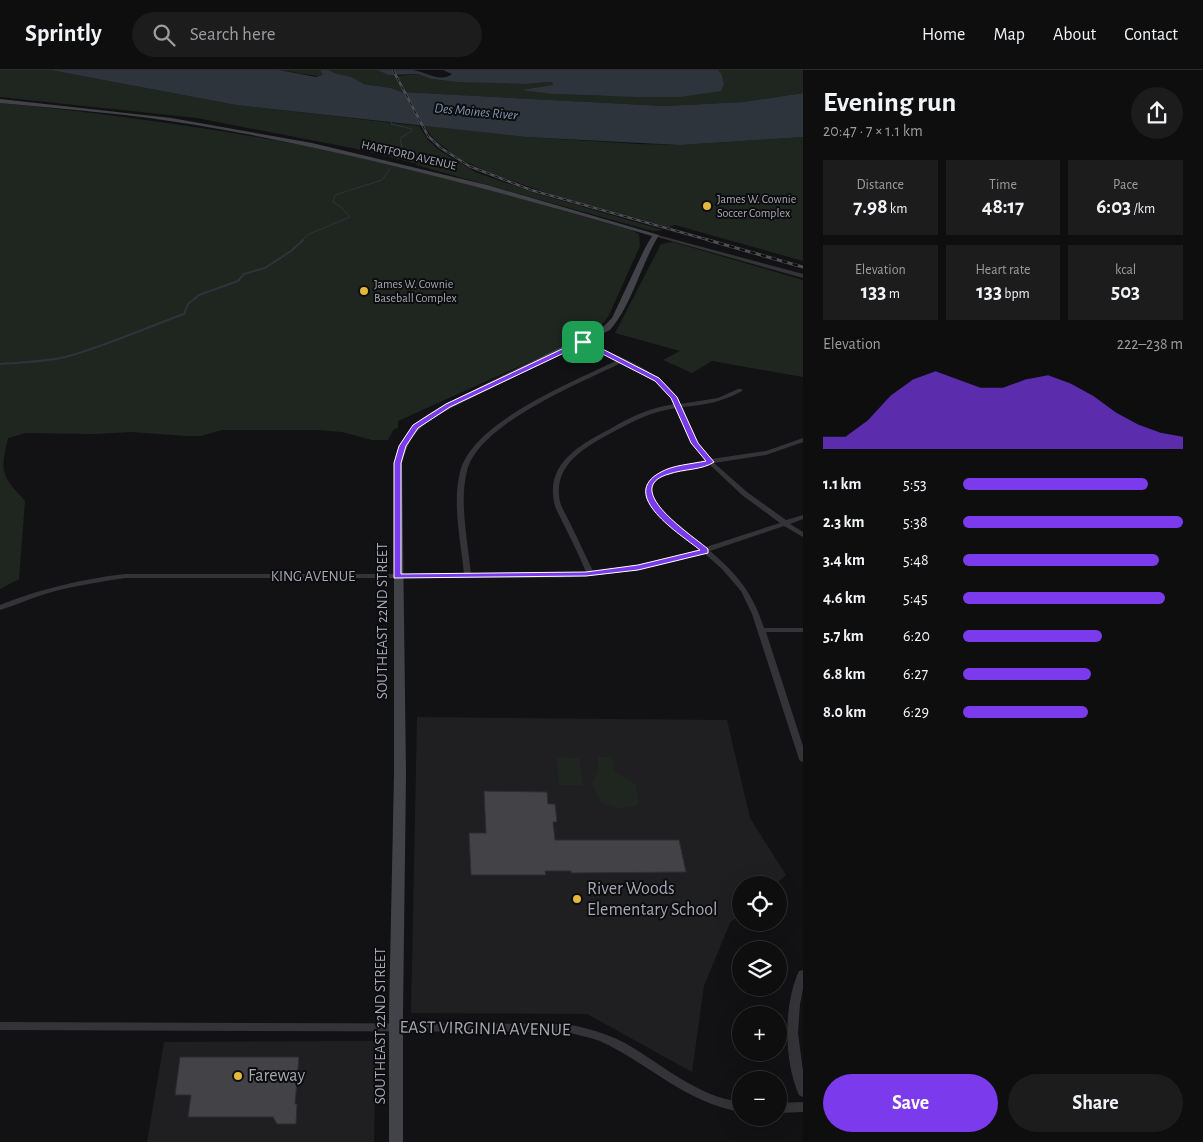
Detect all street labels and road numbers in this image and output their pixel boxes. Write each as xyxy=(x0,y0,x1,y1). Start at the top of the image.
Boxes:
street label: HARTFORD AVENUE xyxy=(360,138,458,172)
street label: SOUTHEAST 22ND STREET xyxy=(375,542,390,699)
street label: KING AVENUE xyxy=(271,569,355,584)
street label: SOUTHEAST 22ND STREET xyxy=(373,947,388,1104)
street label: EAST VIRGINIA AVENUE xyxy=(399,1019,571,1039)

